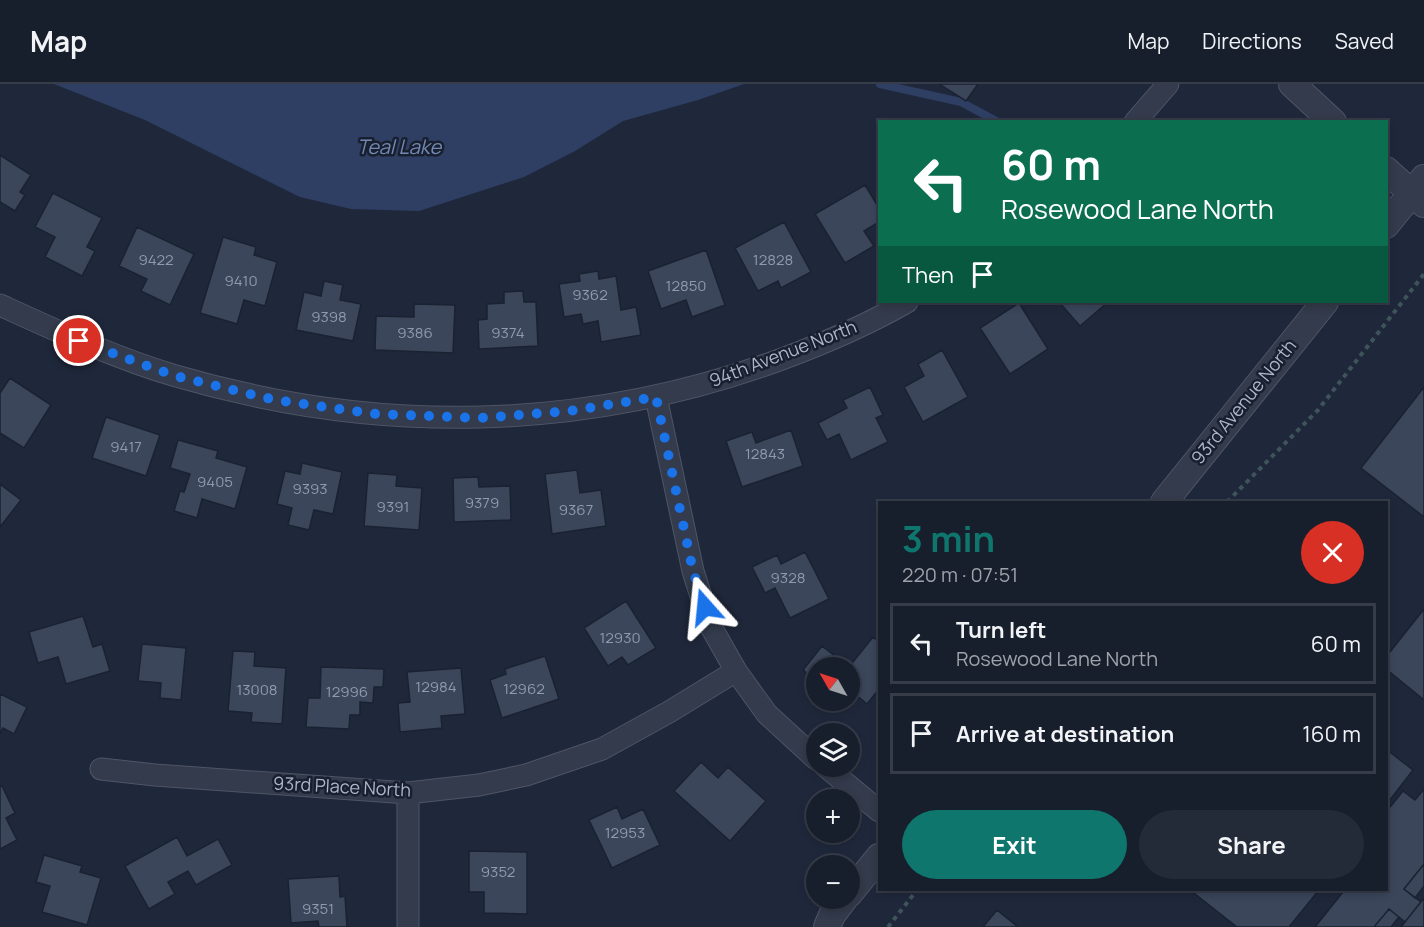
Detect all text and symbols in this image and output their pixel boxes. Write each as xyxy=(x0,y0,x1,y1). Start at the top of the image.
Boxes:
text: Map xyxy=(30,22,87,60)
text: Map xyxy=(1128,27,1169,55)
text: Directions xyxy=(1202,27,1302,55)
text: Saved xyxy=(1335,27,1394,55)
water label: Teal Lake xyxy=(357,133,442,160)
text: 60 m xyxy=(1001,135,1101,193)
icon: left xyxy=(902,144,980,222)
text: Rosewood Lane North xyxy=(1001,190,1274,227)
house number: 9422 xyxy=(138,249,174,270)
house number: 12828 xyxy=(753,249,793,270)
icon: arrive xyxy=(966,258,999,291)
text: Then xyxy=(902,260,954,290)
house number: 9410 xyxy=(224,270,258,291)
house number: 12850 xyxy=(666,275,706,296)
house number: 9362 xyxy=(572,284,608,305)
house number: 9398 xyxy=(311,306,347,327)
street label: 94th Avenue North xyxy=(706,314,860,392)
pin xyxy=(53,315,104,366)
house number: 9386 xyxy=(397,322,433,343)
house number: 9374 xyxy=(491,322,525,343)
icon: arrive xyxy=(62,324,95,357)
street label: 93rd Avenue North xyxy=(1185,334,1301,469)
house number: 9417 xyxy=(110,436,142,457)
house number: 12843 xyxy=(745,443,785,464)
house number: 9405 xyxy=(197,471,233,492)
house number: 9393 xyxy=(292,478,328,499)
house number: 9379 xyxy=(465,492,499,513)
house number: 9391 xyxy=(377,496,409,517)
house number: 9367 xyxy=(559,499,593,520)
text: 3 min xyxy=(902,514,995,563)
button: close xyxy=(1301,521,1364,584)
text: 220 m · 07:51 xyxy=(902,561,1018,588)
house number: 9328 xyxy=(771,567,805,588)
position arrow xyxy=(673,575,737,639)
text: Turn left xyxy=(956,615,1046,645)
house number: 12930 xyxy=(599,627,641,648)
icon: left xyxy=(905,627,938,660)
text: 60 m xyxy=(1311,629,1361,659)
text: Rosewood Lane North xyxy=(956,645,1158,672)
north arrow xyxy=(806,657,860,711)
map controls xyxy=(806,657,860,909)
house number: 12984 xyxy=(415,676,457,697)
house number: 12962 xyxy=(503,678,545,699)
house number: 13008 xyxy=(236,679,278,700)
house number: 12996 xyxy=(326,681,368,702)
icon: arrive xyxy=(905,717,938,750)
text: Arrive at destination xyxy=(956,719,1174,749)
text: 160 m xyxy=(1302,719,1361,749)
button: layers xyxy=(806,723,860,777)
street label: 93rd Place North xyxy=(273,770,412,802)
button: + xyxy=(806,789,860,843)
button: Exit xyxy=(902,810,1127,879)
button: Share xyxy=(1139,810,1364,879)
house number: 12953 xyxy=(605,822,645,843)
button: − xyxy=(806,855,860,909)
house number: 9352 xyxy=(481,861,515,882)
house number: 9351 xyxy=(302,898,334,919)

